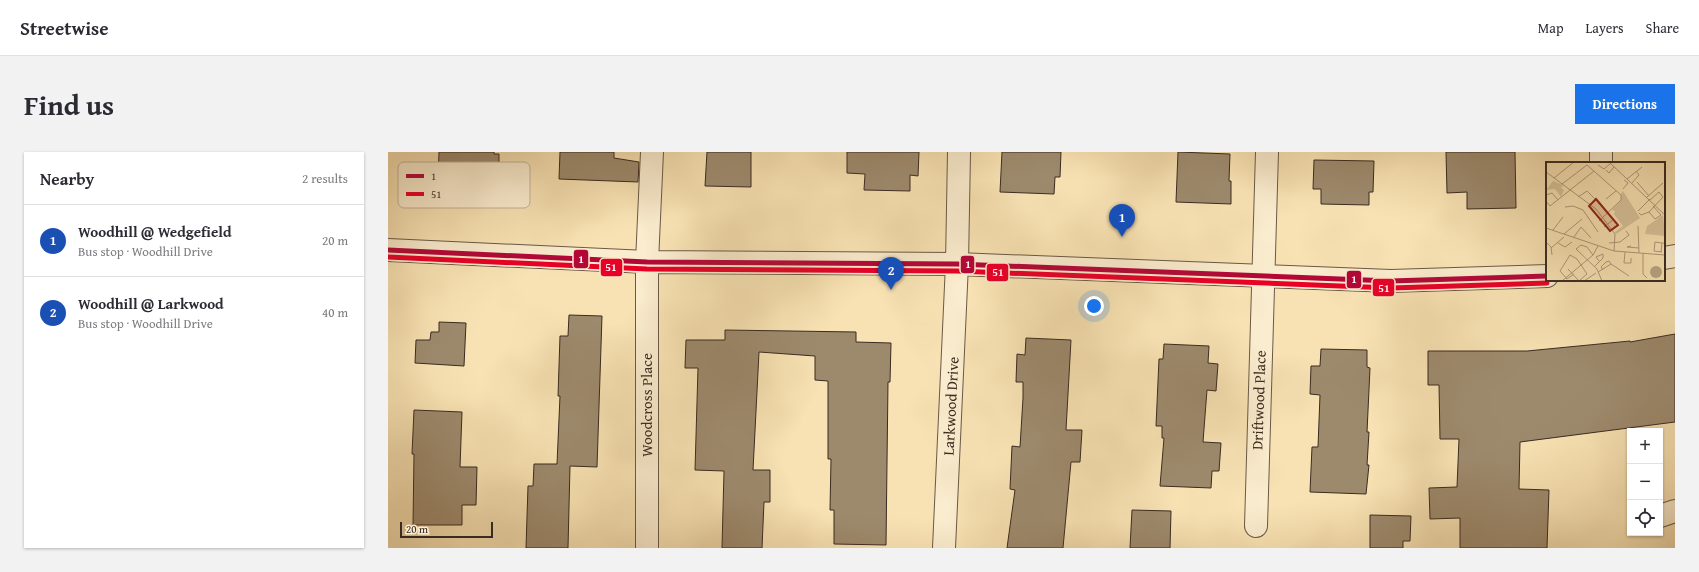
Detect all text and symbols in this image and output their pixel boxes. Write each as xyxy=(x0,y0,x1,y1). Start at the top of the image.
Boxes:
text: Streetwise xyxy=(20,14,109,42)
text: Map xyxy=(1538,18,1564,38)
text: Layers xyxy=(1586,18,1624,38)
text: Share xyxy=(1646,18,1679,38)
text: Find us xyxy=(24,84,114,125)
button: Directions xyxy=(1575,84,1675,124)
legend xyxy=(398,162,530,208)
inset map xyxy=(1546,162,1665,281)
text: Nearby xyxy=(40,166,94,191)
text: 1 xyxy=(431,168,436,184)
text: 2 results xyxy=(302,169,348,188)
text: 51 xyxy=(431,186,442,202)
pin: 1 xyxy=(1109,204,1135,237)
text: Woodhill @ Wedgefield xyxy=(78,221,232,242)
text: 1 xyxy=(50,231,56,250)
text: 20 m xyxy=(322,231,348,250)
text: Bus stop · Woodhill Drive xyxy=(78,242,213,261)
line badge: 1 xyxy=(573,249,589,269)
text: 1 xyxy=(578,251,584,267)
line badge: 1 xyxy=(960,255,975,274)
text: 1 xyxy=(965,256,971,272)
pin: 2 xyxy=(878,257,904,290)
line badge: 51 xyxy=(600,258,623,277)
text: 51 xyxy=(605,259,617,275)
line badge: 51 xyxy=(986,263,1009,282)
text: 51 xyxy=(992,264,1004,280)
line badge: 1 xyxy=(1346,270,1362,289)
text: 1 xyxy=(1351,271,1357,287)
line badge: 51 xyxy=(1372,278,1395,297)
text: 51 xyxy=(1378,280,1390,296)
text: Woodhill @ Larkwood xyxy=(78,293,224,314)
your location xyxy=(1084,296,1104,316)
text: 2 xyxy=(50,303,56,322)
text: 40 m xyxy=(322,303,348,322)
text: Bus stop · Woodhill Drive xyxy=(78,314,213,333)
street label: Driftwood Place xyxy=(1246,350,1271,450)
street label: Woodcross Place xyxy=(636,353,657,457)
street label: Larkwood Drive xyxy=(937,356,964,456)
map controls xyxy=(1627,428,1663,536)
button: + xyxy=(1627,428,1663,464)
button: − xyxy=(1627,464,1663,500)
button: locate xyxy=(1627,500,1663,536)
scale bar xyxy=(400,520,493,539)
text: 20 m xyxy=(406,521,428,537)

